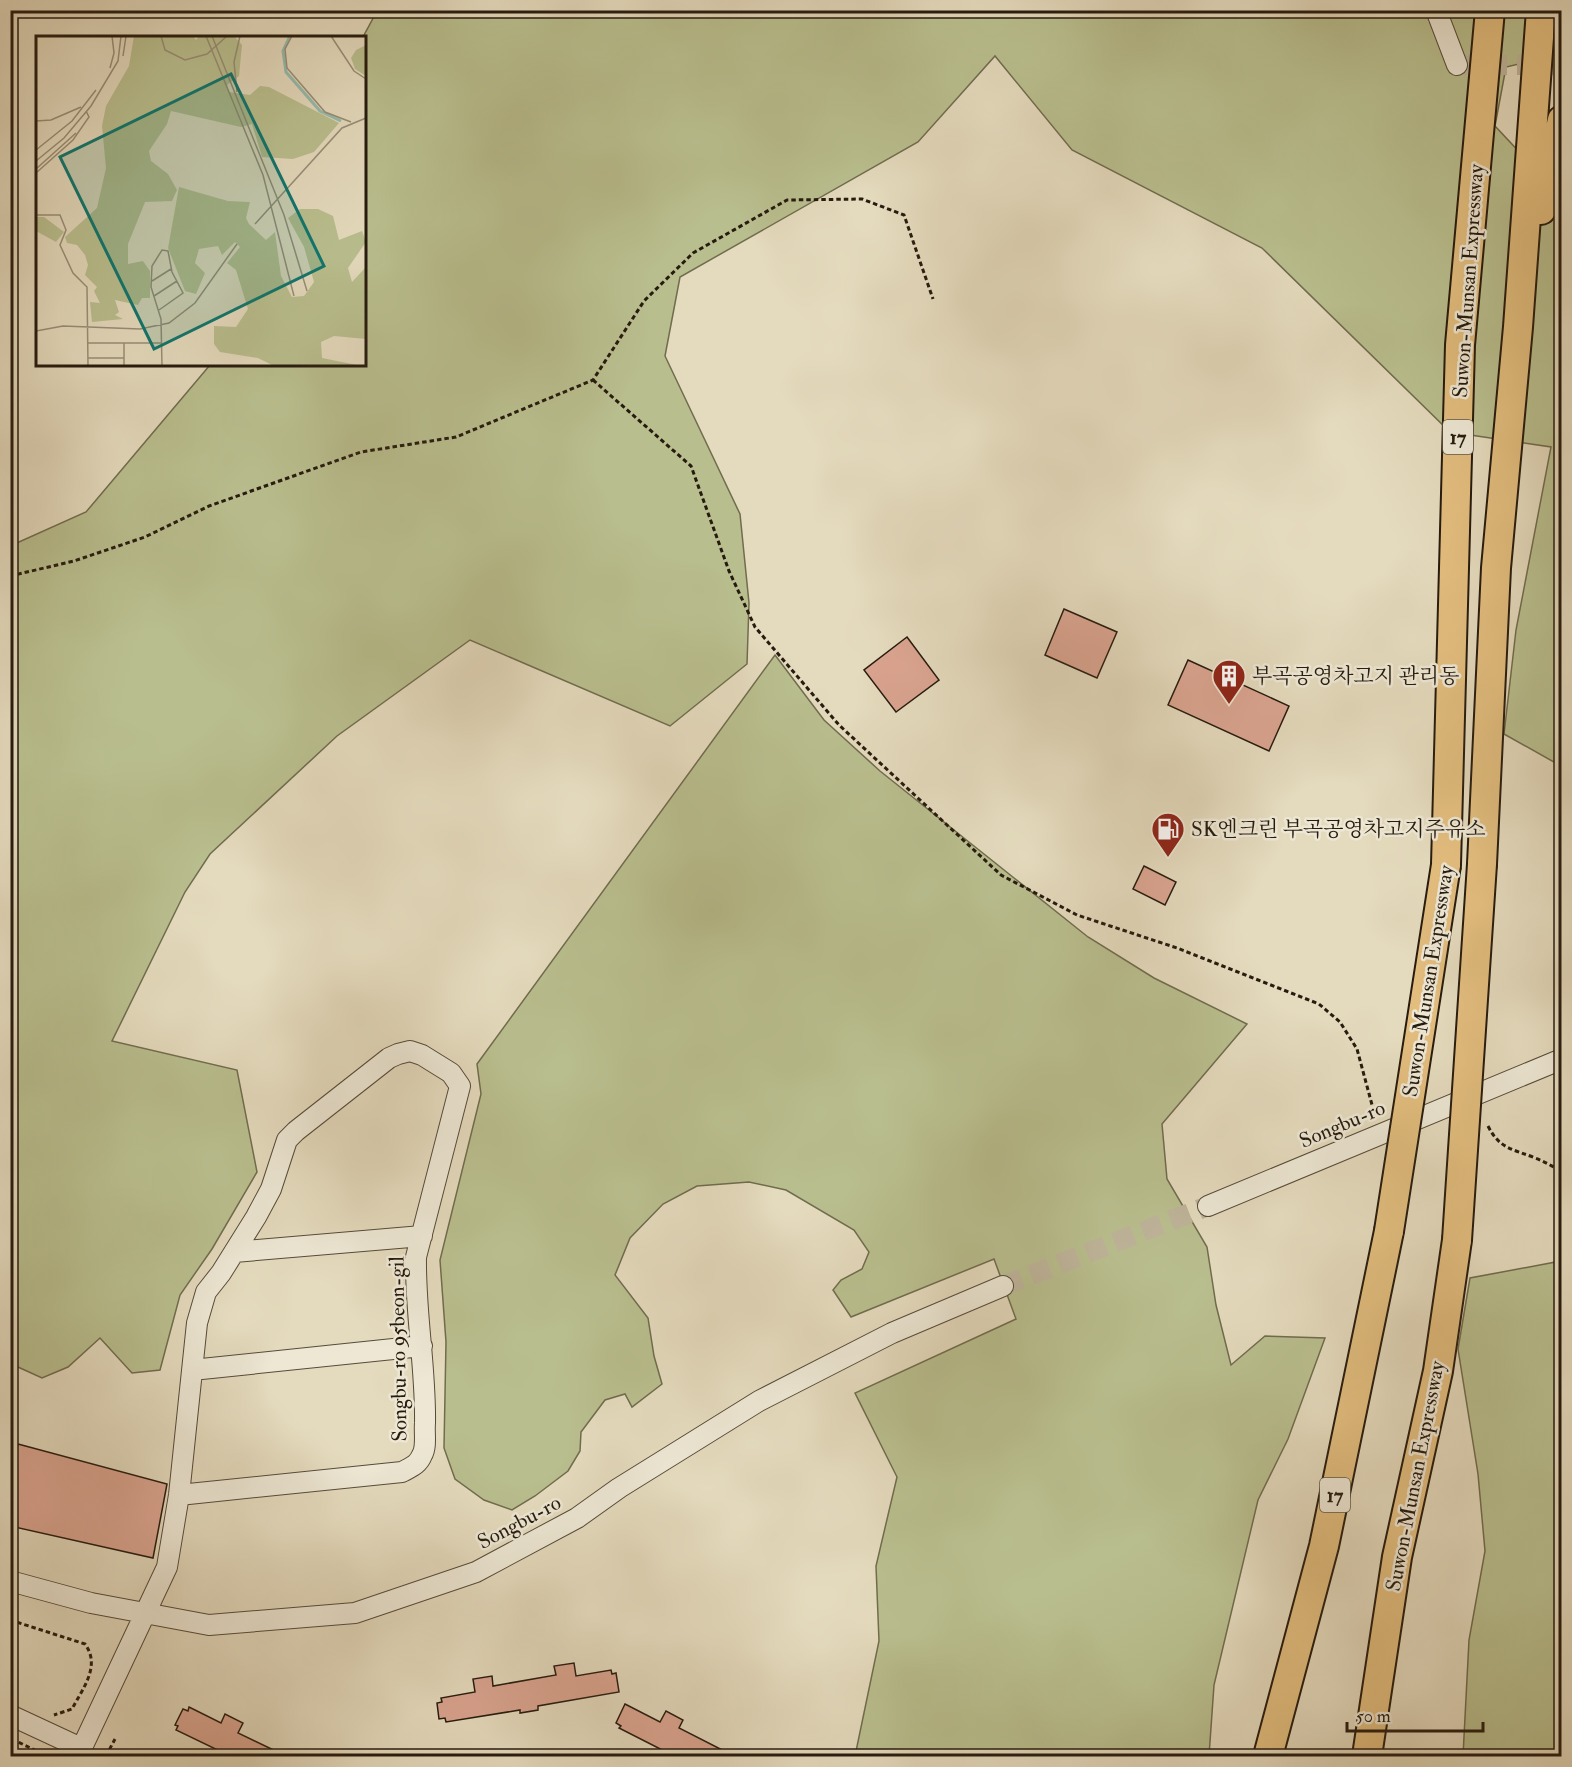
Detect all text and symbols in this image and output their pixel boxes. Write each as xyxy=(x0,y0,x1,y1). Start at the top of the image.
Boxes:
inset map xyxy=(36,36,366,366)
street label: Suwon-Munsan Expressway xyxy=(1447,163,1490,399)
road number: 17 xyxy=(1443,420,1473,454)
building icon: 부곡공영차고지 관리동 xyxy=(1211,658,1247,705)
place label: 부곡공영차고지 관리동 xyxy=(1252,663,1459,690)
fuel station icon: SK엔크린 부곡공영차고지주유소 xyxy=(1150,811,1186,858)
place label: SK엔크린 부곡공영차고지주유소 xyxy=(1191,816,1486,843)
street label: Suwon-Munsan Expressway xyxy=(1397,863,1460,1099)
street label: Songbu-ro xyxy=(1295,1094,1389,1155)
street label: Songbu-ro 95beon-gil xyxy=(383,1255,414,1442)
street label: Suwon-Munsan Expressway xyxy=(1380,1358,1451,1594)
road number: 17 xyxy=(1320,1478,1350,1512)
street label: Songbu-ro xyxy=(473,1489,566,1556)
scale bar xyxy=(1347,1695,1484,1733)
text: 50 m xyxy=(1356,1705,1391,1728)

